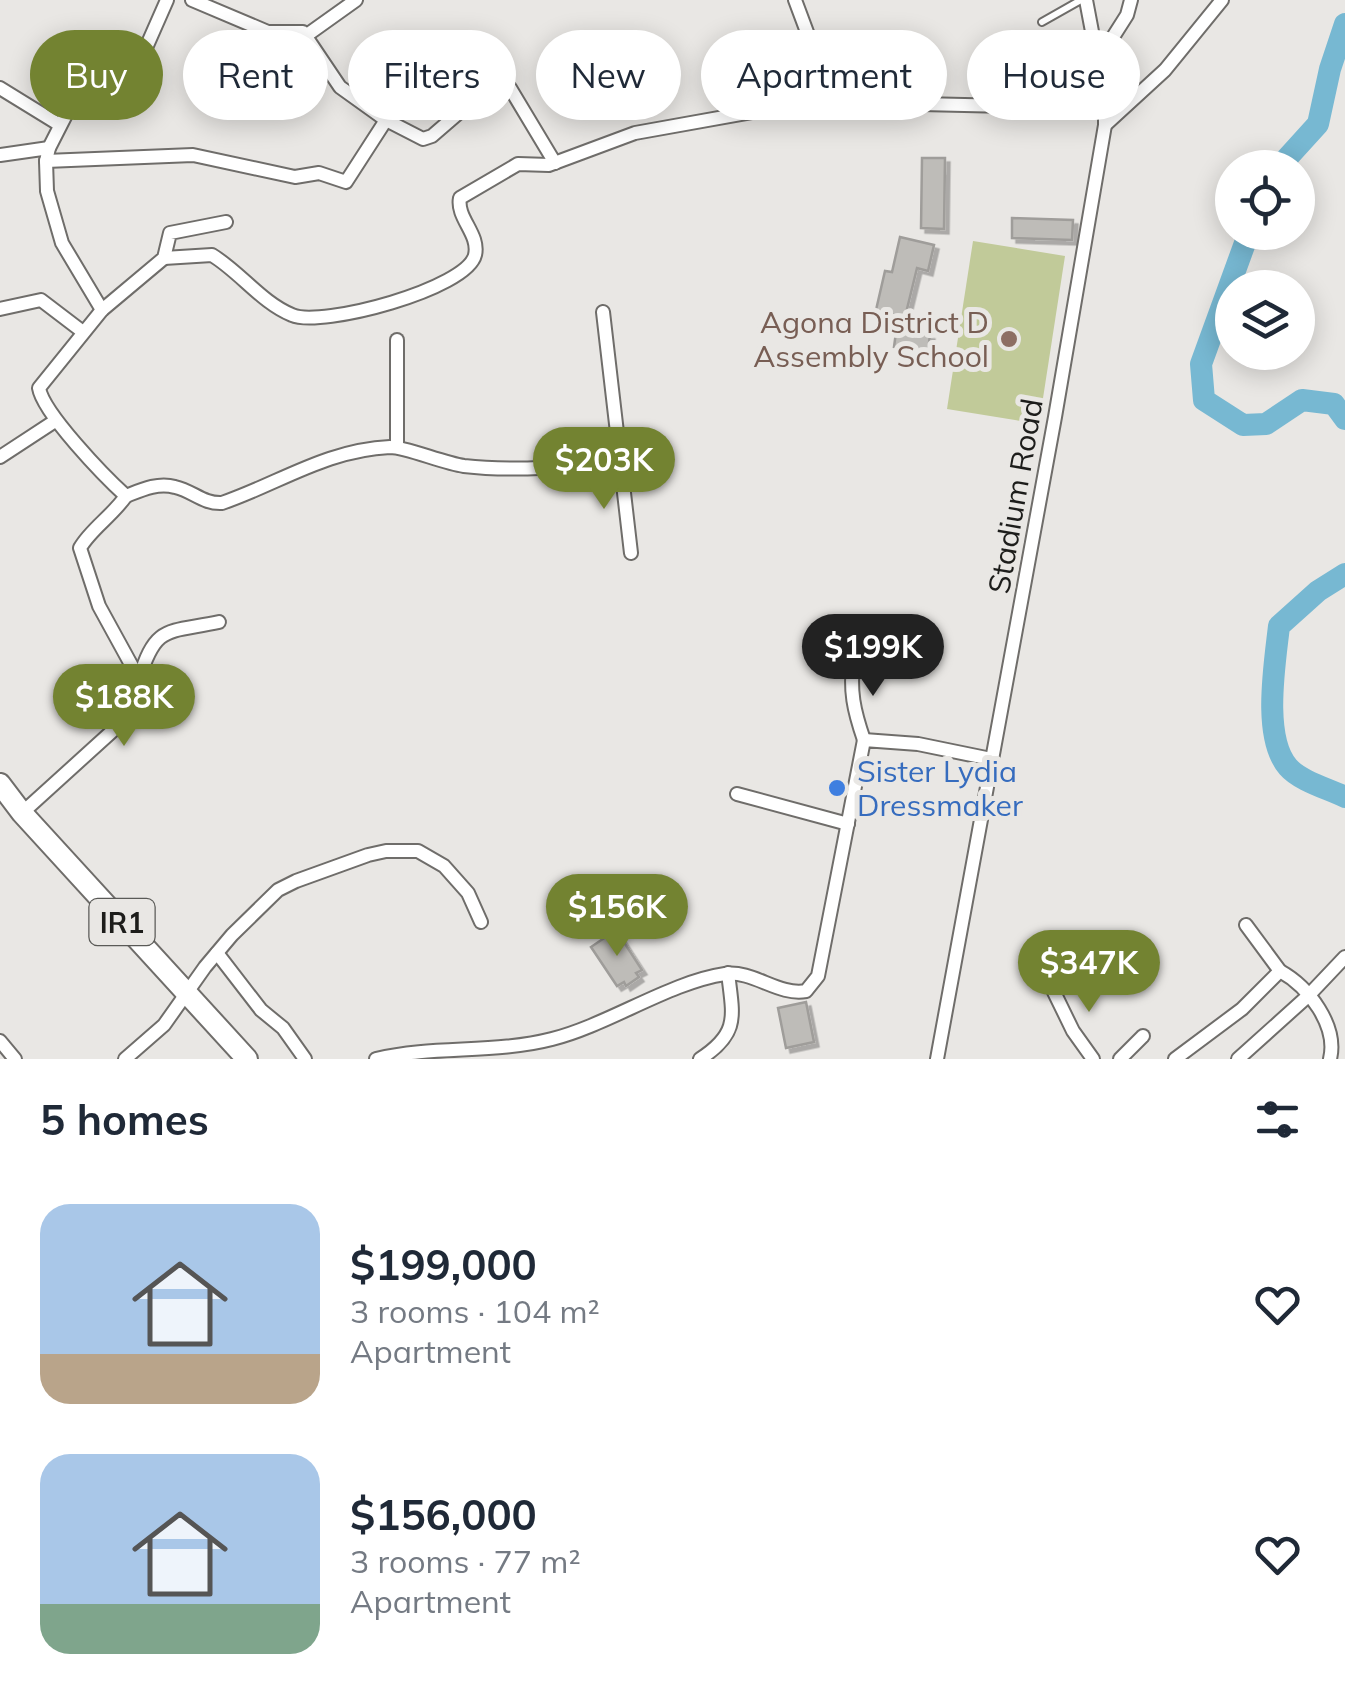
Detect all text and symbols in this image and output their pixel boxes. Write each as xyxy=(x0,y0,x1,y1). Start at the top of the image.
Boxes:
chip: Buy xyxy=(30,30,163,120)
chip: Rent xyxy=(183,30,328,120)
chip: Filters xyxy=(348,30,516,120)
chip: New xyxy=(536,30,681,120)
chip: Apartment xyxy=(701,30,947,120)
chip: House xyxy=(967,30,1140,120)
map controls xyxy=(1215,150,1315,370)
button: locate xyxy=(1215,150,1315,250)
button: layers xyxy=(1215,270,1315,370)
place label: Agona District D Assembly School xyxy=(753,303,989,375)
marker: Agona District D Assembly School xyxy=(998,328,1020,350)
street label: Stadium Road xyxy=(979,396,1051,596)
pin: $203K xyxy=(534,427,674,512)
text: $203K xyxy=(555,439,653,479)
pin: $199K xyxy=(803,614,943,699)
text: $199K xyxy=(824,626,922,666)
pin: $188K xyxy=(54,664,194,749)
text: $188K xyxy=(75,676,173,716)
place label: Sister Lydia Dressmaker xyxy=(857,752,1023,824)
marker: Sister Lydia Dressmaker xyxy=(826,777,848,799)
pin: $156K xyxy=(547,874,687,959)
text: $156K xyxy=(568,886,666,926)
road number: IR1 xyxy=(90,899,154,945)
pin: $347K xyxy=(1019,930,1159,1015)
text: $347K xyxy=(1040,942,1138,982)
icon: filters xyxy=(1250,1092,1305,1147)
text: 5 homes xyxy=(40,1093,209,1146)
text: $199,000 xyxy=(350,1238,537,1291)
icon: home xyxy=(120,1244,240,1364)
icon: heart xyxy=(1250,1277,1305,1332)
text: 3 rooms · 104 m² xyxy=(350,1291,600,1331)
text: Apartment xyxy=(350,1331,511,1371)
text: $156,000 xyxy=(350,1488,537,1541)
icon: home xyxy=(120,1494,240,1614)
icon: heart xyxy=(1250,1527,1305,1582)
text: 3 rooms · 77 m² xyxy=(350,1541,581,1581)
text: Apartment xyxy=(350,1581,511,1621)

